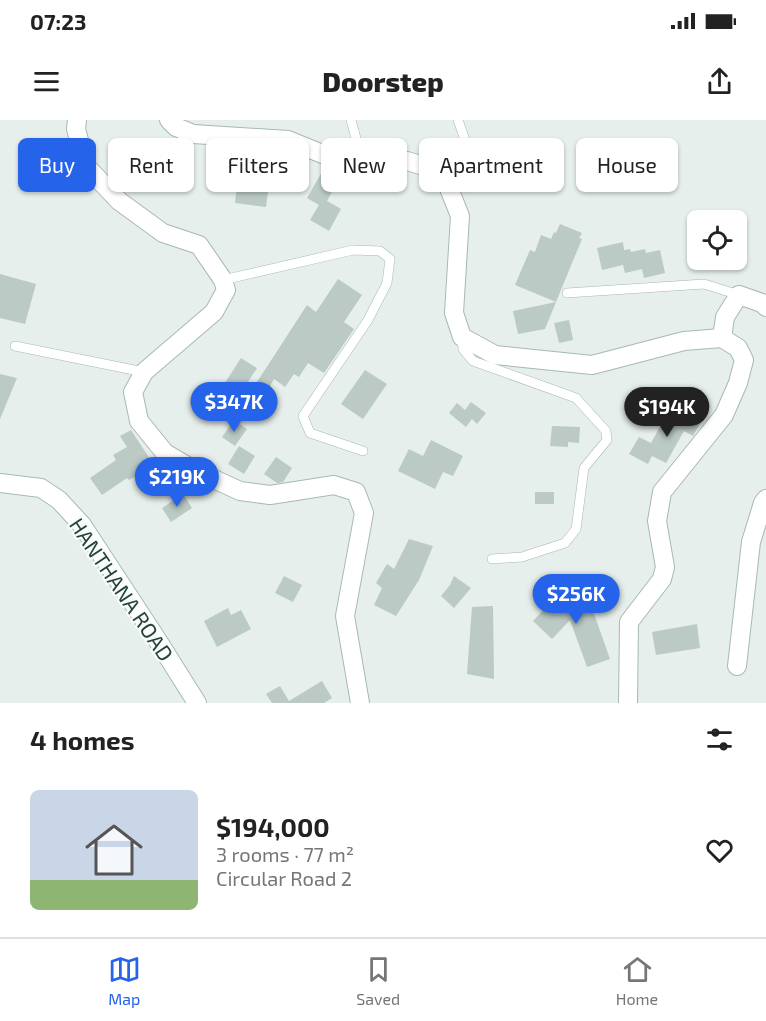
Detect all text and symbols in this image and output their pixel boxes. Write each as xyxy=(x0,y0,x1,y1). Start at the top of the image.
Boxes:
text: 07:23 xyxy=(30,8,86,34)
icon: menu xyxy=(30,65,63,98)
text: Doorstep xyxy=(322,65,444,97)
icon: share xyxy=(703,65,736,98)
chip: Buy xyxy=(18,138,96,192)
chip: Rent xyxy=(108,138,194,192)
chip: Filters xyxy=(206,138,309,192)
chip: New xyxy=(321,138,407,192)
chip: Apartment xyxy=(419,138,564,192)
chip: House xyxy=(576,138,678,192)
map controls xyxy=(687,210,747,270)
button: locate xyxy=(687,210,747,270)
pin: $347K xyxy=(192,382,276,433)
pin: $194K xyxy=(625,387,709,438)
text: $347K xyxy=(205,389,263,413)
text: $194K xyxy=(638,394,696,418)
pin: $219K xyxy=(135,457,219,508)
text: $219K xyxy=(149,464,205,488)
street label: HANTHANA ROAD xyxy=(65,513,179,665)
pin: $256K xyxy=(534,574,618,625)
text: $256K xyxy=(547,581,605,605)
icon: filters xyxy=(703,723,736,756)
text: 4 homes xyxy=(30,724,135,755)
text: $194,000 xyxy=(216,811,330,842)
icon: home xyxy=(78,814,150,886)
icon: heart xyxy=(703,834,736,867)
text: 3 rooms · 77 m² xyxy=(216,842,354,866)
text: Circular Road 2 xyxy=(216,866,352,890)
tab: Map xyxy=(108,953,141,1008)
tab: Saved xyxy=(356,953,400,1008)
tab: Home xyxy=(616,953,658,1008)

